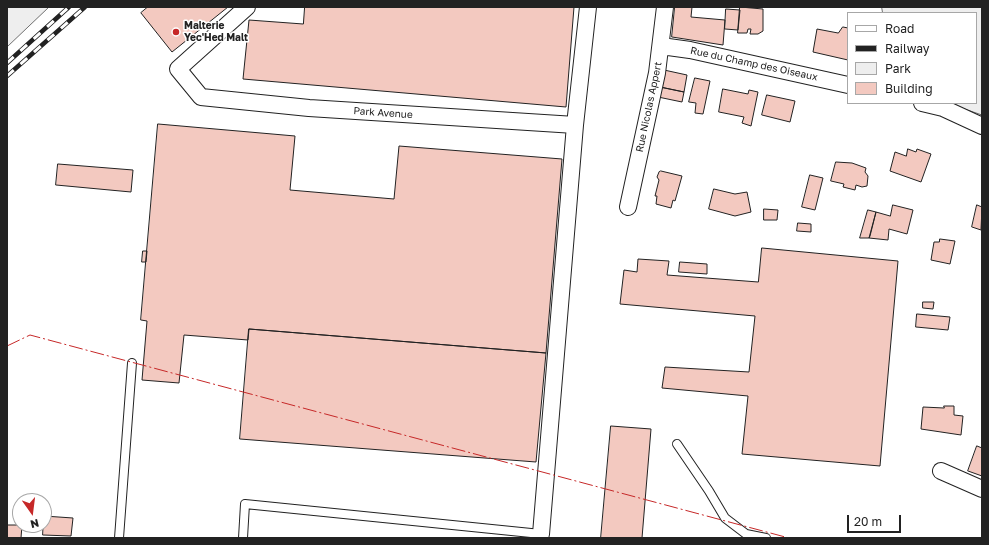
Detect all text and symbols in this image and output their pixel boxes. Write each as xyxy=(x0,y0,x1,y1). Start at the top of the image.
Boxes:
legend xyxy=(847,12,977,104)
place label: Malterie Yec'Hed Malt xyxy=(184,20,248,44)
text: Road xyxy=(885,21,914,36)
marker: Malterie Yec'Hed Malt xyxy=(171,27,181,37)
text: Railway xyxy=(885,41,930,56)
street label: Rue du Champ des Oiseaux xyxy=(689,45,819,83)
street label: Rue Nicolas Appert xyxy=(634,61,664,153)
text: Park xyxy=(885,61,911,76)
text: Building xyxy=(885,81,933,96)
street label: Park Avenue xyxy=(353,105,413,121)
north arrow xyxy=(12,493,52,533)
scale bar xyxy=(849,507,903,533)
text: 20 m xyxy=(854,514,882,529)
text: N xyxy=(29,517,40,531)

